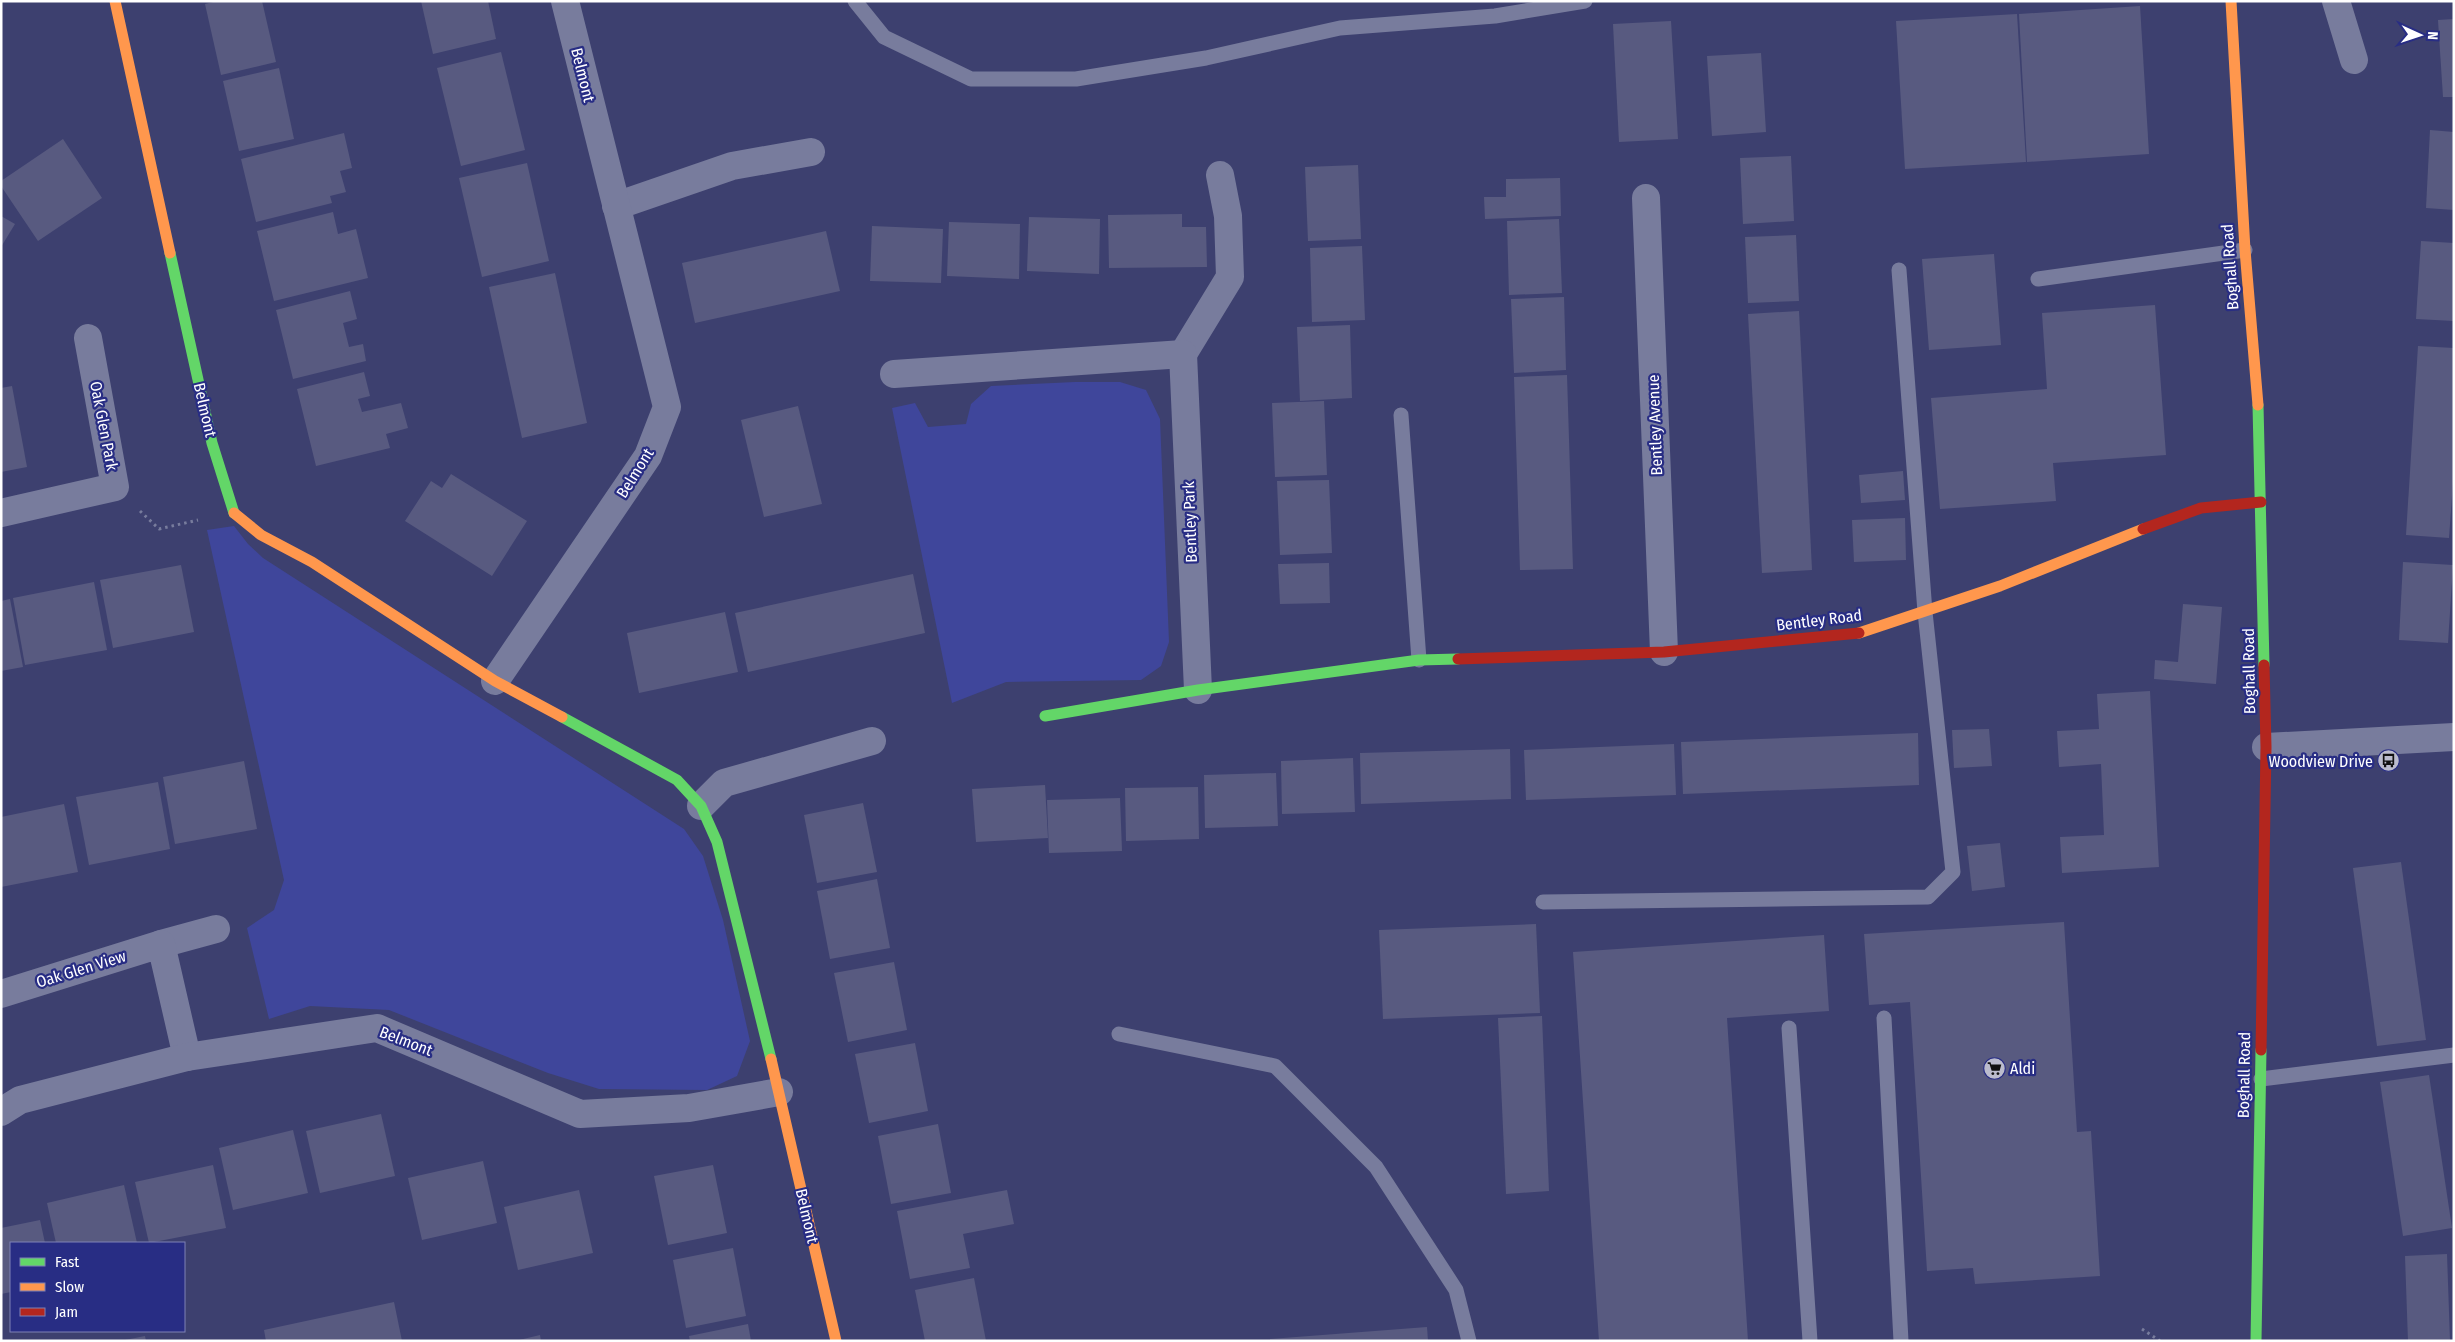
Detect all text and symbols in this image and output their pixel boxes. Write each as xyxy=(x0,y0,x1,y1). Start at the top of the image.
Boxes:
north arrow xyxy=(2395,10,2445,60)
text: N xyxy=(2424,31,2441,40)
street label: Belmont xyxy=(567,46,599,105)
street label: Boghall Road xyxy=(2218,223,2242,311)
street label: Bentley Avenue xyxy=(1644,374,1666,476)
street label: Oak Glen Park xyxy=(86,380,122,473)
street label: Belmont xyxy=(190,381,221,440)
street label: Belmont xyxy=(612,444,658,501)
street label: Bentley Park xyxy=(1179,480,1201,563)
street label: Bentley Road xyxy=(1775,605,1863,635)
street label: Boghall Road xyxy=(2239,628,2259,714)
bus stop icon: Woodview Drive xyxy=(2377,749,2401,773)
place label: Woodview Drive xyxy=(2269,752,2373,771)
street label: Oak Glen View xyxy=(34,946,129,992)
street label: Belmont xyxy=(377,1022,436,1060)
street label: Boghall Road xyxy=(2234,1032,2254,1118)
supermarket icon: Aldi xyxy=(1982,1056,2006,1080)
place label: Aldi xyxy=(2010,1059,2035,1078)
street label: Belmont xyxy=(792,1187,823,1246)
legend xyxy=(10,1242,185,1332)
text: Fast xyxy=(55,1253,79,1271)
text: Slow xyxy=(55,1278,84,1296)
text: Jam xyxy=(55,1303,78,1321)

